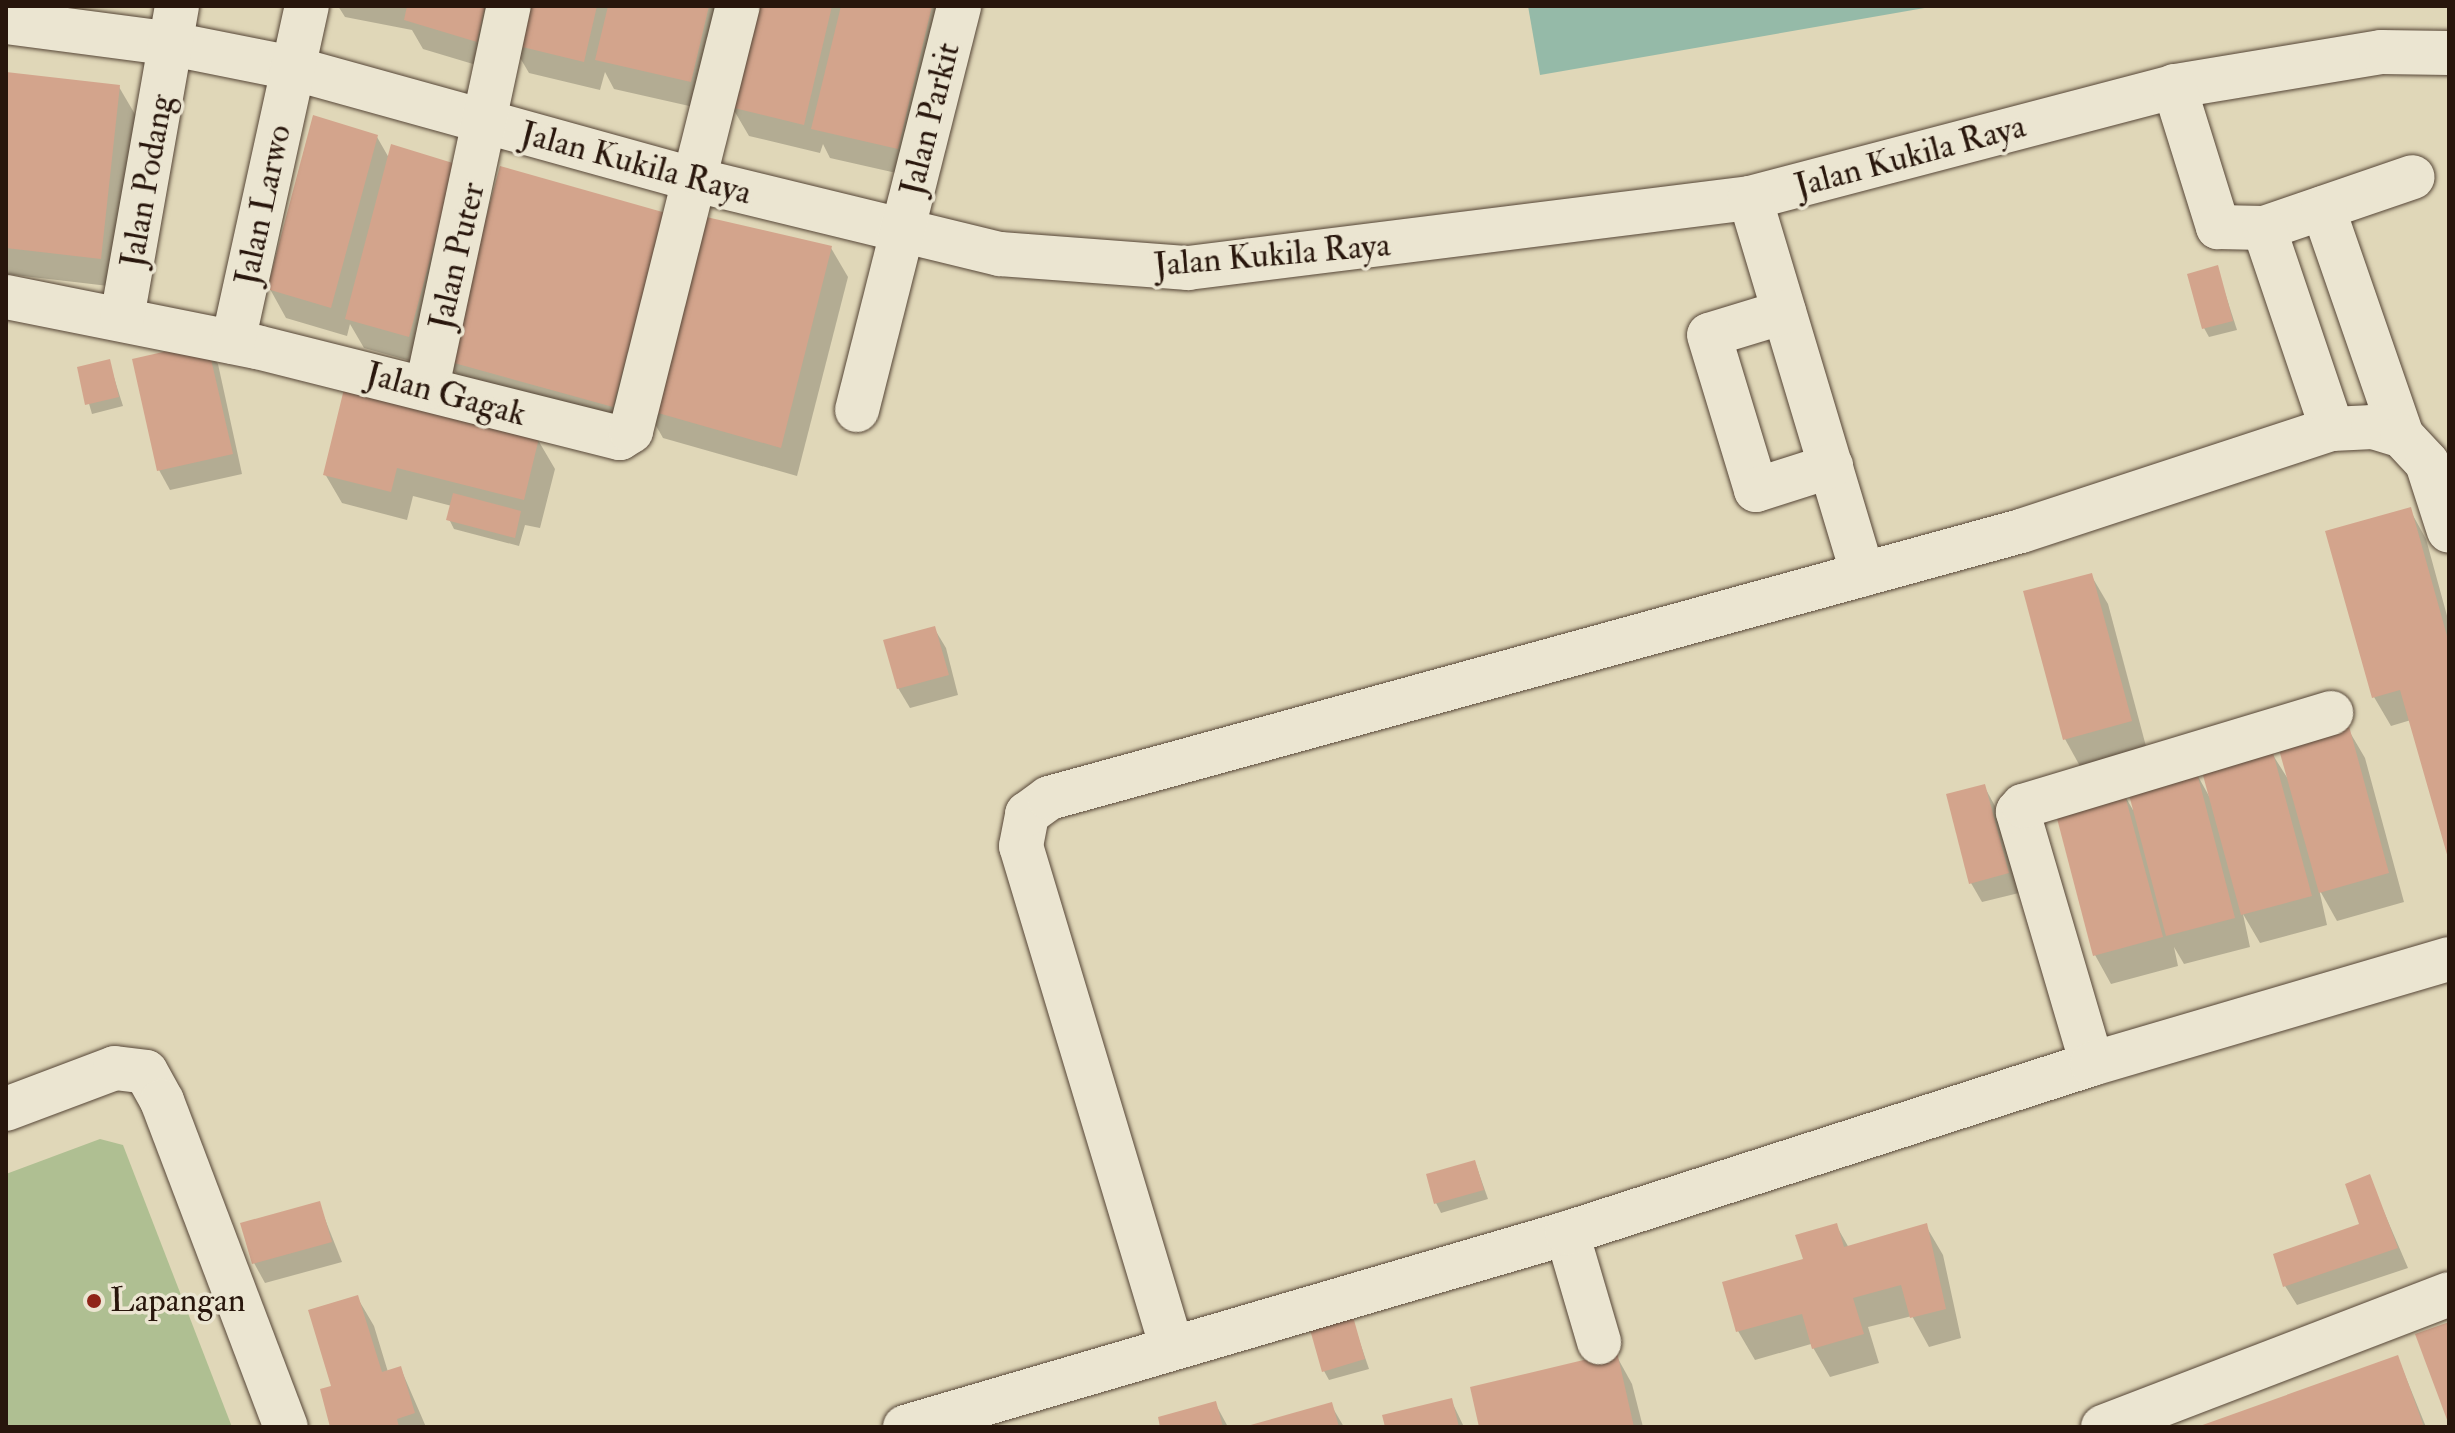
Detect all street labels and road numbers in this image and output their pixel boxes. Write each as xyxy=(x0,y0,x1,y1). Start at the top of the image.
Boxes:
street label: Jalan Parkit xyxy=(891,38,969,200)
street label: Jalan Podang xyxy=(112,91,182,271)
street label: Jalan Kukila Raya xyxy=(1790,106,2030,206)
street label: Jalan Kukila Raya xyxy=(516,113,756,213)
street label: Jalan Larwo xyxy=(226,121,300,289)
street label: Jalan Puter xyxy=(420,178,494,334)
street label: Jalan Kukila Raya xyxy=(1152,224,1392,286)
street label: Jalan Gagak xyxy=(362,353,530,435)

